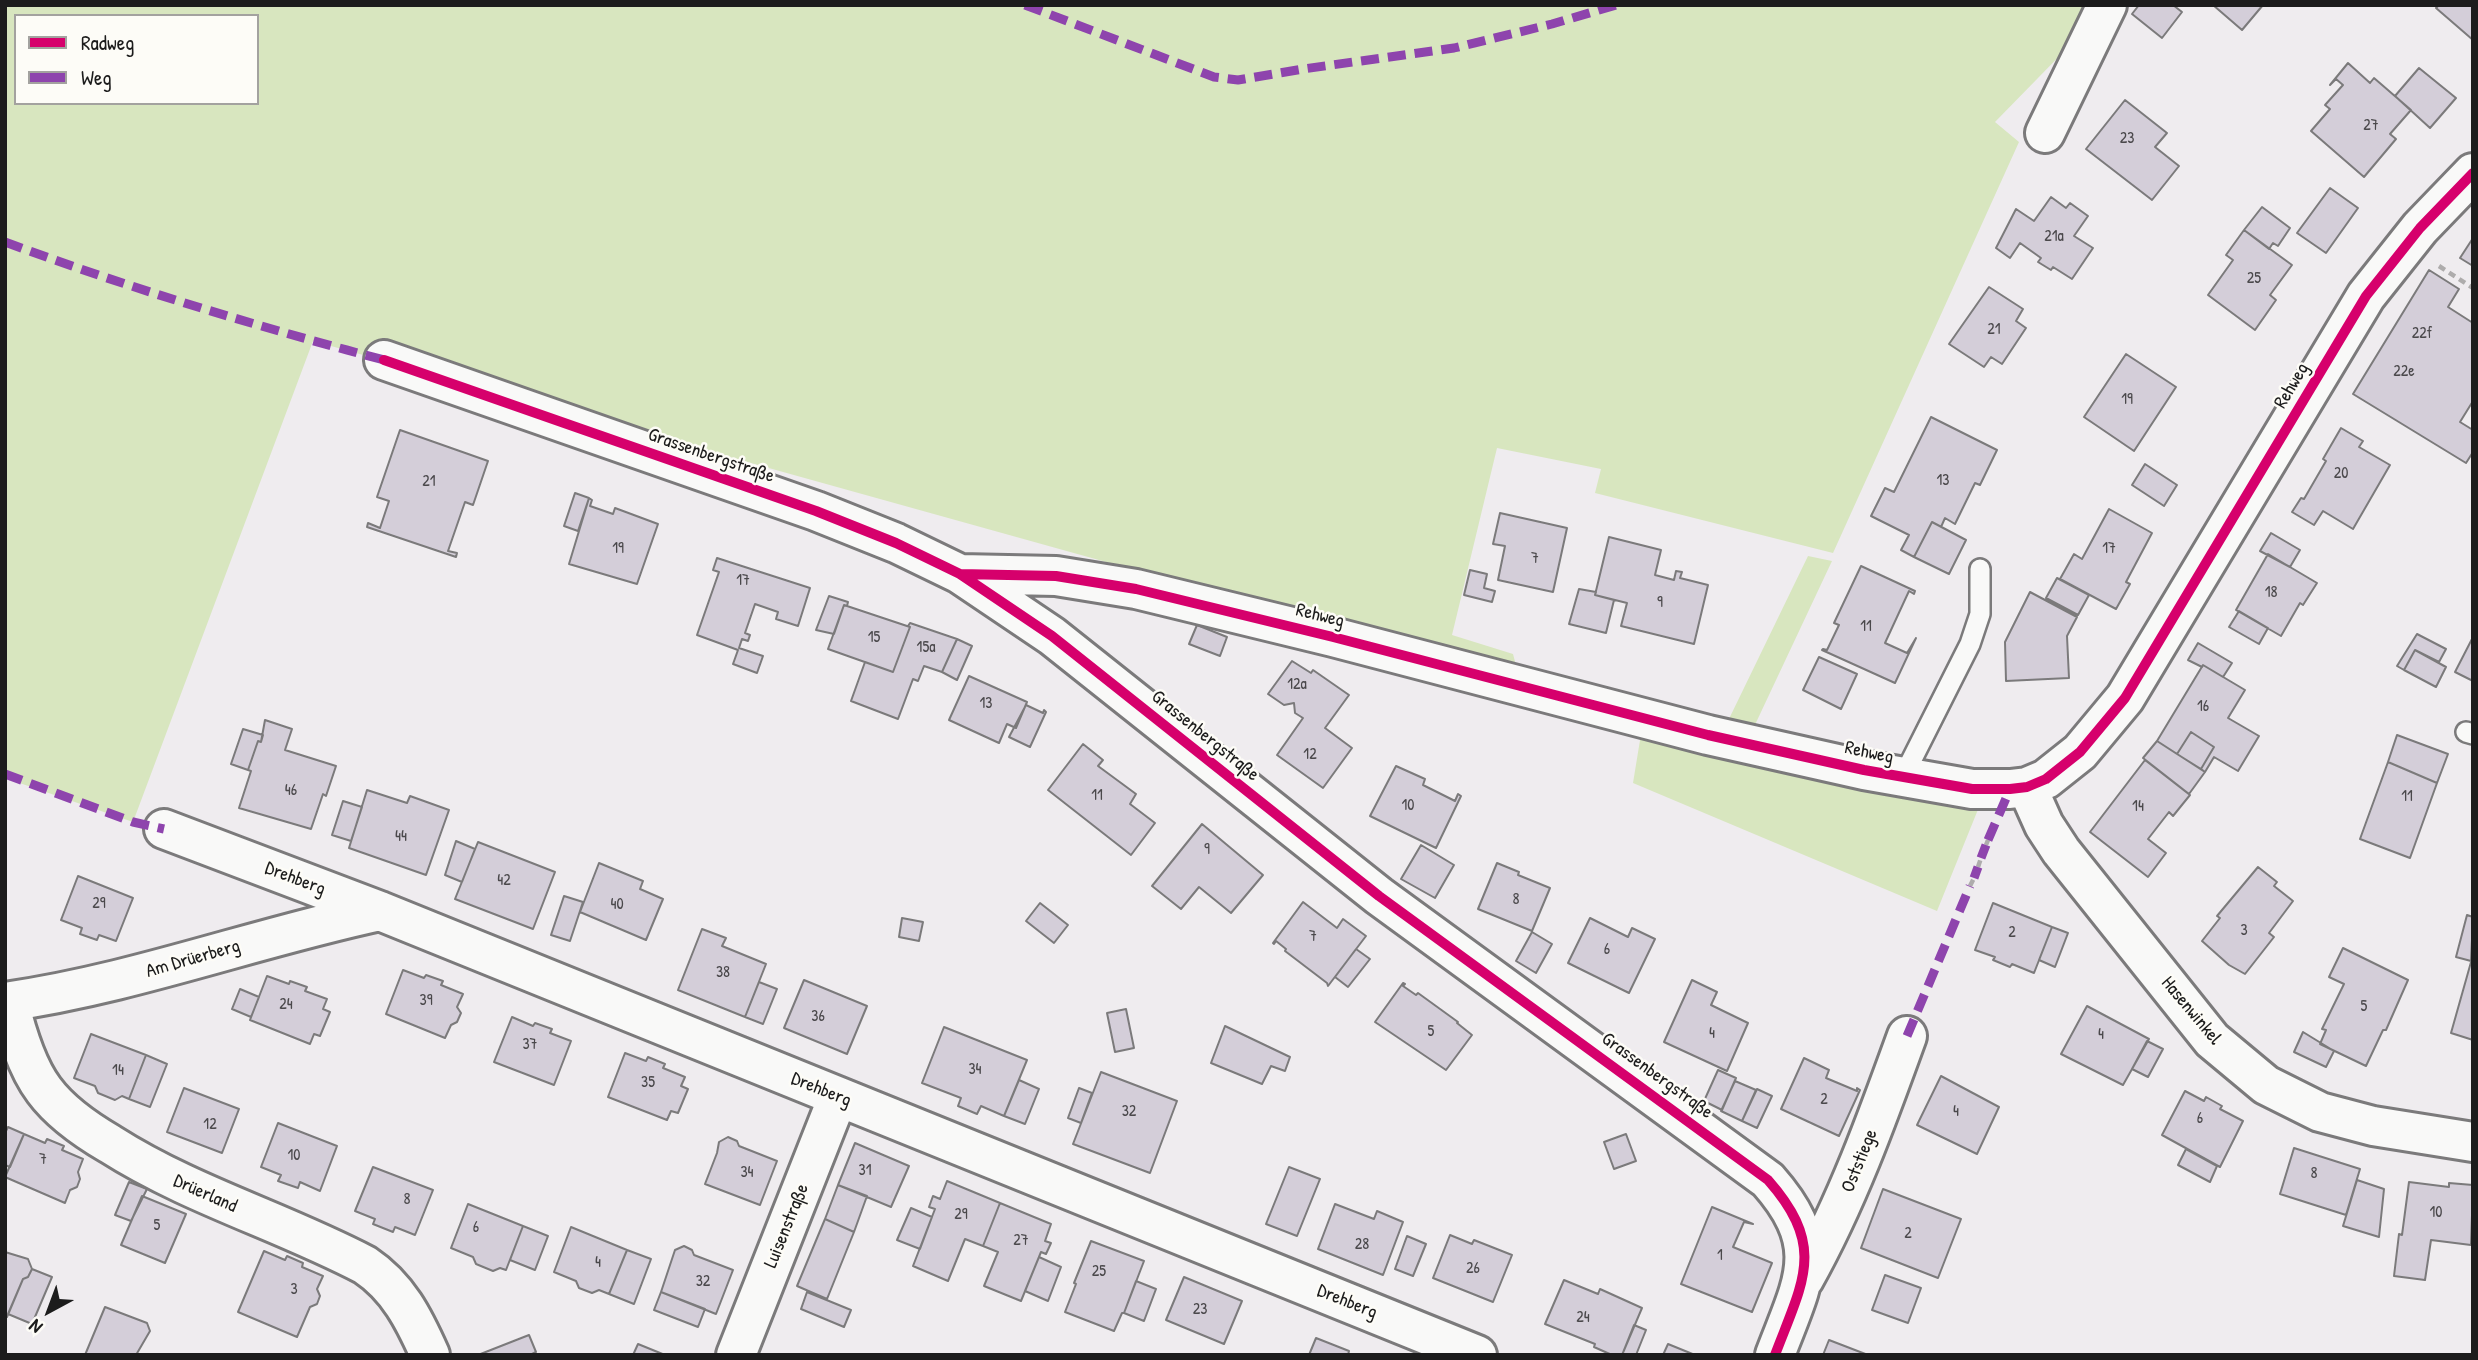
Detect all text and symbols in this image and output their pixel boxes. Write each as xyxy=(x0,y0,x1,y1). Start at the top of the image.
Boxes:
legend xyxy=(14,14,259,105)
text: Radweg xyxy=(81,28,134,57)
text: Weg xyxy=(81,63,112,92)
house number: 27 xyxy=(2363,116,2379,136)
house number: 23 xyxy=(2120,129,2134,149)
house number: 21a xyxy=(2044,227,2064,247)
house number: 25 xyxy=(2247,269,2261,289)
house number: 21 xyxy=(1987,320,2001,340)
house number: 22f xyxy=(2412,324,2432,344)
street label: Rehweg xyxy=(2270,359,2314,413)
house number: 22e xyxy=(2393,362,2415,382)
house number: 19 xyxy=(2121,390,2133,410)
street label: Grassenbergstraße xyxy=(645,424,777,488)
house number: 20 xyxy=(2334,464,2348,484)
house number: 13 xyxy=(1937,471,1949,491)
house number: 21 xyxy=(422,472,436,492)
house number: 19 xyxy=(612,539,624,559)
house number: 17 xyxy=(2102,539,2116,559)
house number: 7 xyxy=(1531,549,1539,569)
house number: 17 xyxy=(736,571,750,591)
house number: 18 xyxy=(2265,583,2277,603)
house number: 9 xyxy=(1657,593,1663,613)
street label: Rehweg xyxy=(1293,599,1347,633)
house number: 11 xyxy=(1860,617,1872,637)
house number: 15 xyxy=(868,628,880,648)
house number: 15a xyxy=(917,638,935,658)
house number: 12a xyxy=(1287,675,1307,695)
street label: Grassenbergstraße xyxy=(1147,686,1263,786)
house number: 13 xyxy=(980,694,992,714)
house number: 16 xyxy=(2197,697,2209,717)
street label: Rehweg xyxy=(1843,737,1895,769)
house number: 12 xyxy=(1303,745,1317,765)
house number: 46 xyxy=(285,781,297,801)
house number: 11 xyxy=(1091,786,1103,806)
house number: 11 xyxy=(2401,787,2413,807)
house number: 10 xyxy=(1402,796,1414,816)
house number: 14 xyxy=(2132,797,2144,817)
house number: 44 xyxy=(395,827,407,847)
house number: 9 xyxy=(1204,840,1210,860)
street label: Drehberg xyxy=(261,857,329,901)
house number: 42 xyxy=(497,871,511,891)
house number: 8 xyxy=(1513,890,1519,910)
house number: 29 xyxy=(92,894,106,914)
house number: 40 xyxy=(610,895,624,915)
house number: 3 xyxy=(2240,921,2248,941)
house number: 2 xyxy=(2008,923,2016,943)
house number: 7 xyxy=(1309,927,1317,947)
street label: Am Drüerberg xyxy=(143,935,243,983)
house number: 6 xyxy=(1604,940,1610,960)
house number: 38 xyxy=(716,963,730,983)
street label: Hasenwinkel xyxy=(2156,972,2226,1050)
house number: 39 xyxy=(419,991,433,1011)
house number: 24 xyxy=(279,995,293,1015)
house number: 5 xyxy=(2361,997,2367,1017)
house number: 36 xyxy=(811,1007,825,1027)
house number: 5 xyxy=(1428,1022,1434,1042)
house number: 4 xyxy=(1709,1024,1715,1044)
house number: 4 xyxy=(2098,1025,2104,1045)
street label: Grassenbergstraße xyxy=(1597,1028,1717,1124)
house number: 37 xyxy=(522,1035,538,1055)
house number: 34 xyxy=(968,1060,982,1080)
house number: 14 xyxy=(112,1061,124,1081)
street label: Drehberg xyxy=(788,1068,854,1112)
house number: 35 xyxy=(641,1073,655,1093)
house number: 2 xyxy=(1820,1090,1828,1110)
house number: 32 xyxy=(1122,1102,1136,1122)
house number: 4 xyxy=(1953,1102,1959,1122)
house number: 6 xyxy=(2197,1109,2203,1129)
house number: 12 xyxy=(203,1115,217,1135)
street label: Oststiege xyxy=(1837,1126,1883,1196)
house number: 10 xyxy=(288,1146,300,1166)
house number: 7 xyxy=(39,1150,47,1170)
house number: 31 xyxy=(859,1161,871,1181)
house number: 34 xyxy=(740,1163,754,1183)
house number: 8 xyxy=(2311,1164,2317,1184)
street label: Drüerland xyxy=(170,1170,240,1218)
street label: Luisenstraße xyxy=(760,1181,814,1271)
house number: 8 xyxy=(404,1190,410,1210)
house number: 10 xyxy=(2430,1203,2442,1223)
house number: 29 xyxy=(954,1205,968,1225)
house number: 5 xyxy=(154,1216,160,1236)
house number: 6 xyxy=(473,1218,479,1238)
house number: 2 xyxy=(1904,1224,1912,1244)
house number: 27 xyxy=(1013,1231,1029,1251)
house number: 28 xyxy=(1355,1235,1369,1255)
house number: 1 xyxy=(1717,1246,1723,1266)
house number: 4 xyxy=(595,1253,601,1273)
house number: 26 xyxy=(1466,1259,1480,1279)
house number: 25 xyxy=(1092,1262,1106,1282)
house number: 32 xyxy=(696,1272,710,1292)
north arrow xyxy=(14,1276,84,1346)
house number: 3 xyxy=(290,1280,298,1300)
street label: Drehberg xyxy=(1314,1280,1380,1324)
house number: 23 xyxy=(1193,1300,1207,1320)
house number: 24 xyxy=(1576,1308,1590,1328)
text: N xyxy=(23,1314,48,1340)

